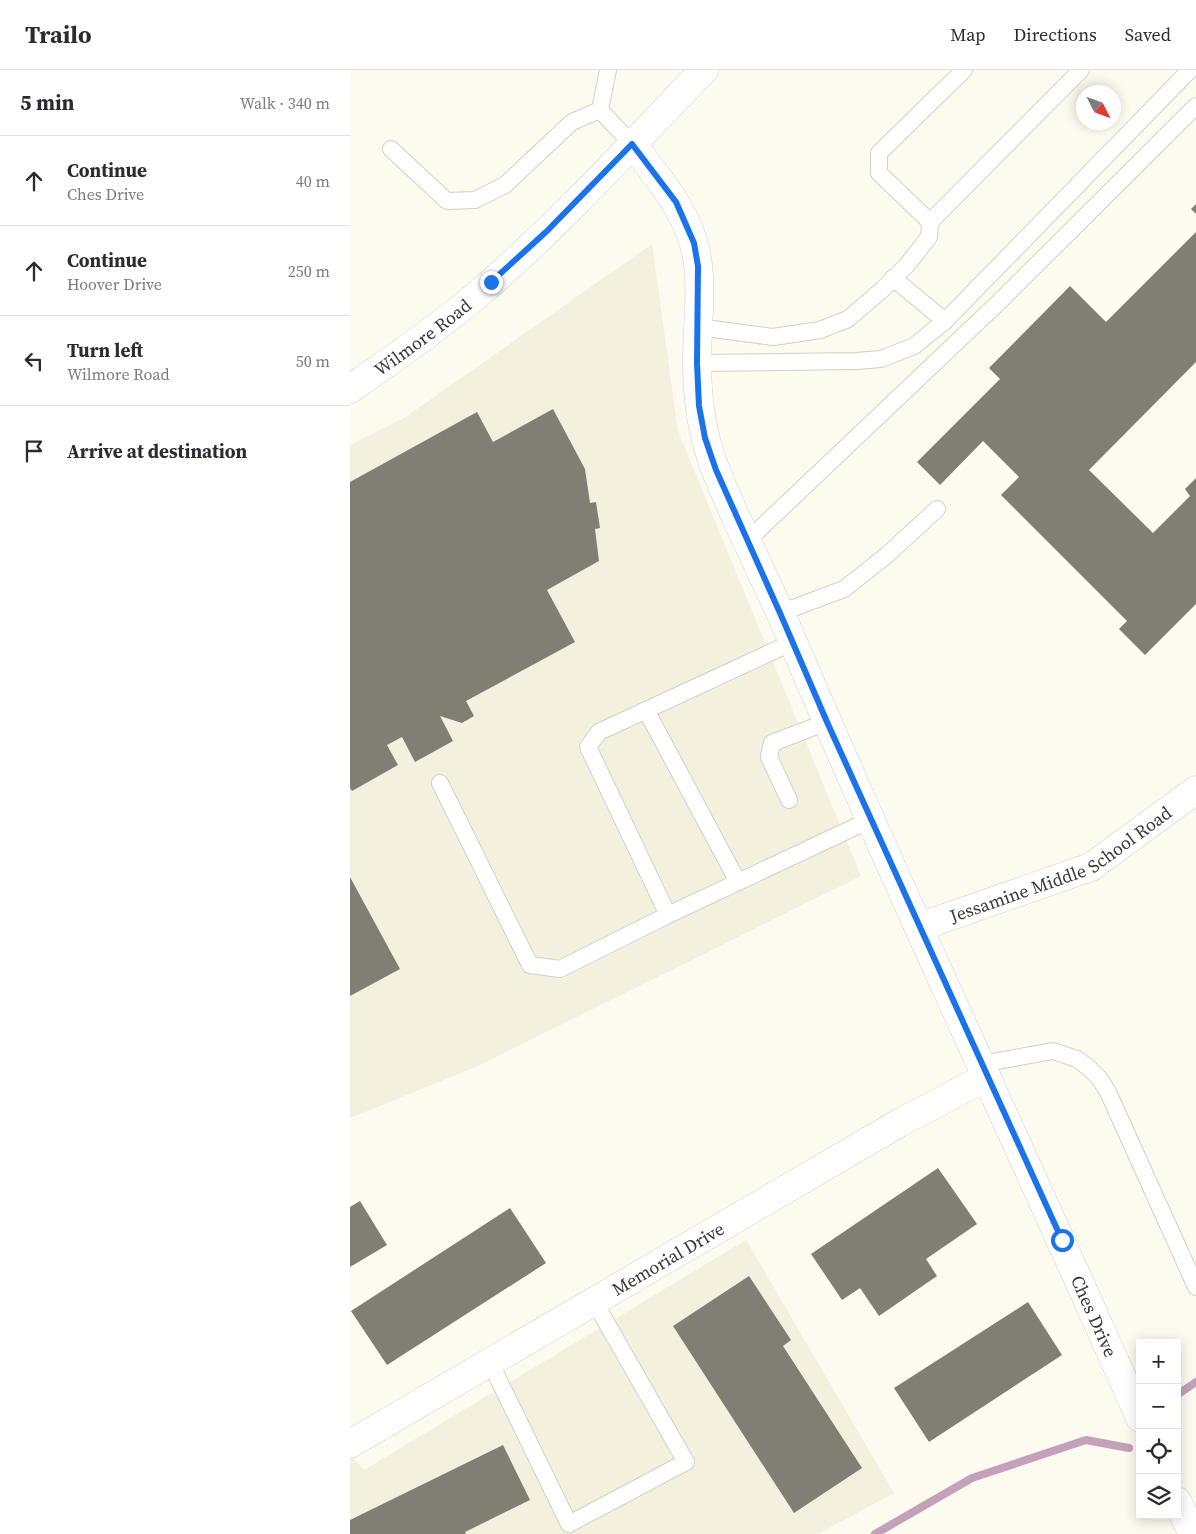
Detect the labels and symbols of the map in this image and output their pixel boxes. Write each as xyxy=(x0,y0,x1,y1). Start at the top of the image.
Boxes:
north arrow xyxy=(1076,85,1121,130)
route end xyxy=(480,271,503,294)
street label: Wilmore Road xyxy=(369,292,476,381)
street label: Jessamine Middle School Road xyxy=(945,800,1176,928)
street label: Memorial Drive xyxy=(607,1216,729,1301)
route start xyxy=(1051,1229,1074,1252)
street label: Ches Drive xyxy=(1065,1271,1124,1361)

